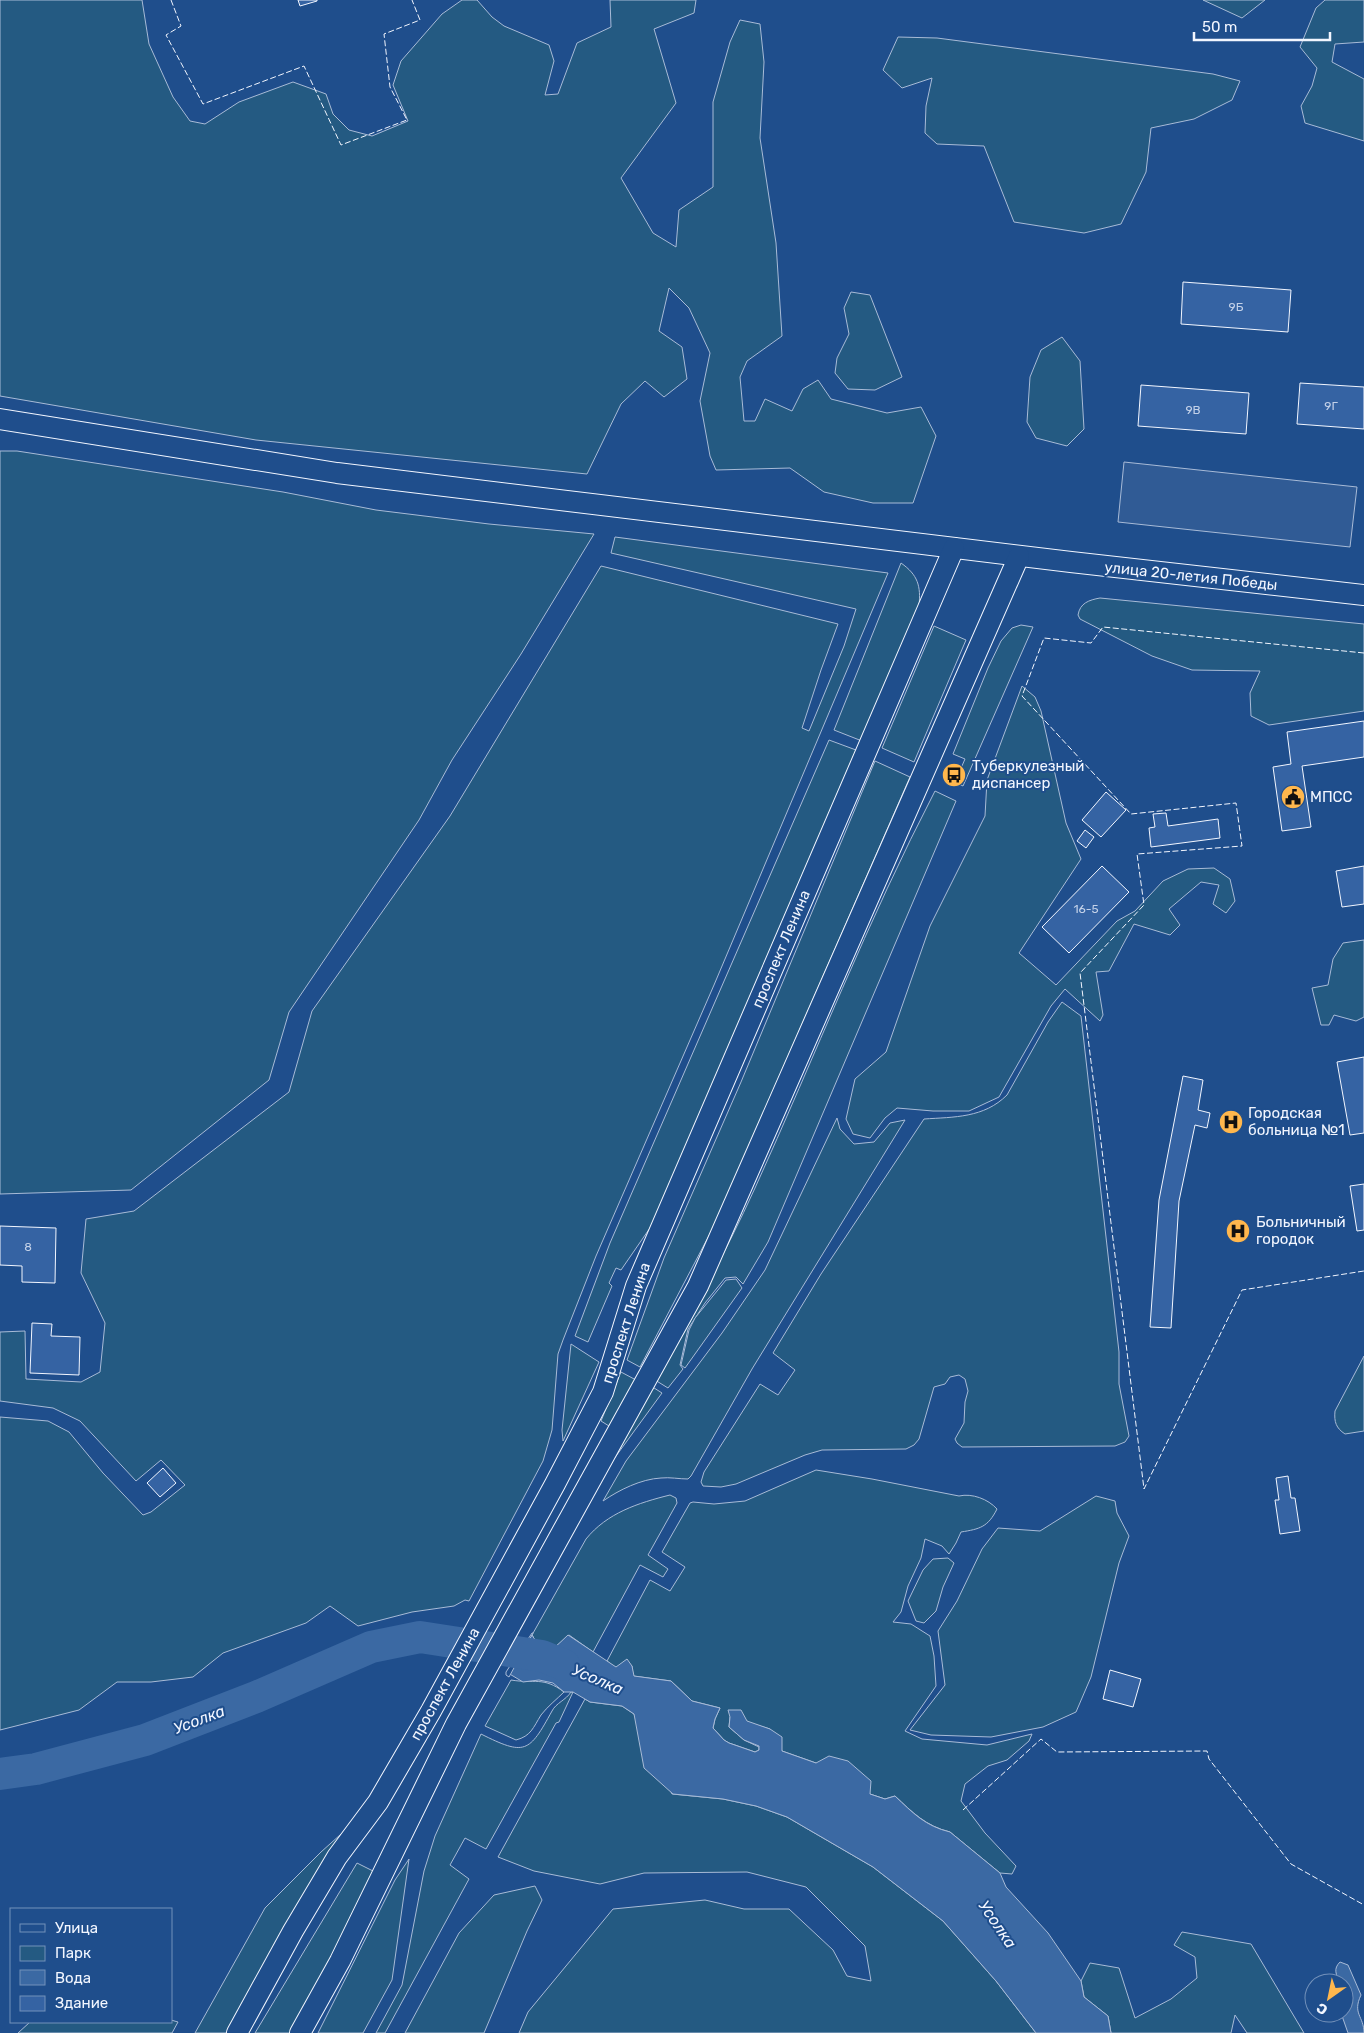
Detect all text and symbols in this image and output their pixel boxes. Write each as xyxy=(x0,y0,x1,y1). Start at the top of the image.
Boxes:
scale bar xyxy=(1194,10,1330,42)
text: 50 m xyxy=(1202,18,1237,36)
house number: 9Б xyxy=(1229,300,1244,314)
house number: 9Г xyxy=(1324,399,1338,413)
house number: 9В xyxy=(1185,403,1201,417)
street label: улица 20-летия Победы xyxy=(1104,558,1278,594)
place label: Туберкулезный диспансер xyxy=(972,757,1084,792)
bus stop icon: Туберкулезный диспансер xyxy=(941,762,967,788)
public building icon: МПСС xyxy=(1280,784,1306,810)
place label: МПСС xyxy=(1310,788,1353,806)
street label: проспект Ленина xyxy=(748,887,814,1011)
house number: 16-5 xyxy=(1073,902,1099,916)
place label: Городская больница №1 xyxy=(1248,1104,1345,1139)
hospital icon: Городская больница №1 xyxy=(1218,1109,1244,1135)
place label: Больничный городок xyxy=(1256,1213,1346,1248)
hospital icon: Больничный городок xyxy=(1225,1218,1251,1244)
house number: 8 xyxy=(24,1240,32,1254)
street label: проспект Ленина xyxy=(598,1260,654,1386)
street label: проспект Ленина xyxy=(407,1625,483,1743)
water label: Усолка xyxy=(569,1660,626,1699)
water label: Усолка xyxy=(171,1701,228,1738)
water label: Усолка xyxy=(975,1897,1020,1952)
legend xyxy=(10,1908,172,2023)
text: Улица xyxy=(55,1919,98,1937)
text: Парк xyxy=(55,1944,91,1962)
text: Вода xyxy=(55,1969,91,1987)
north arrow xyxy=(1304,1973,1354,2023)
text: Здание xyxy=(55,1994,108,2012)
text: С xyxy=(1313,1999,1331,2018)

